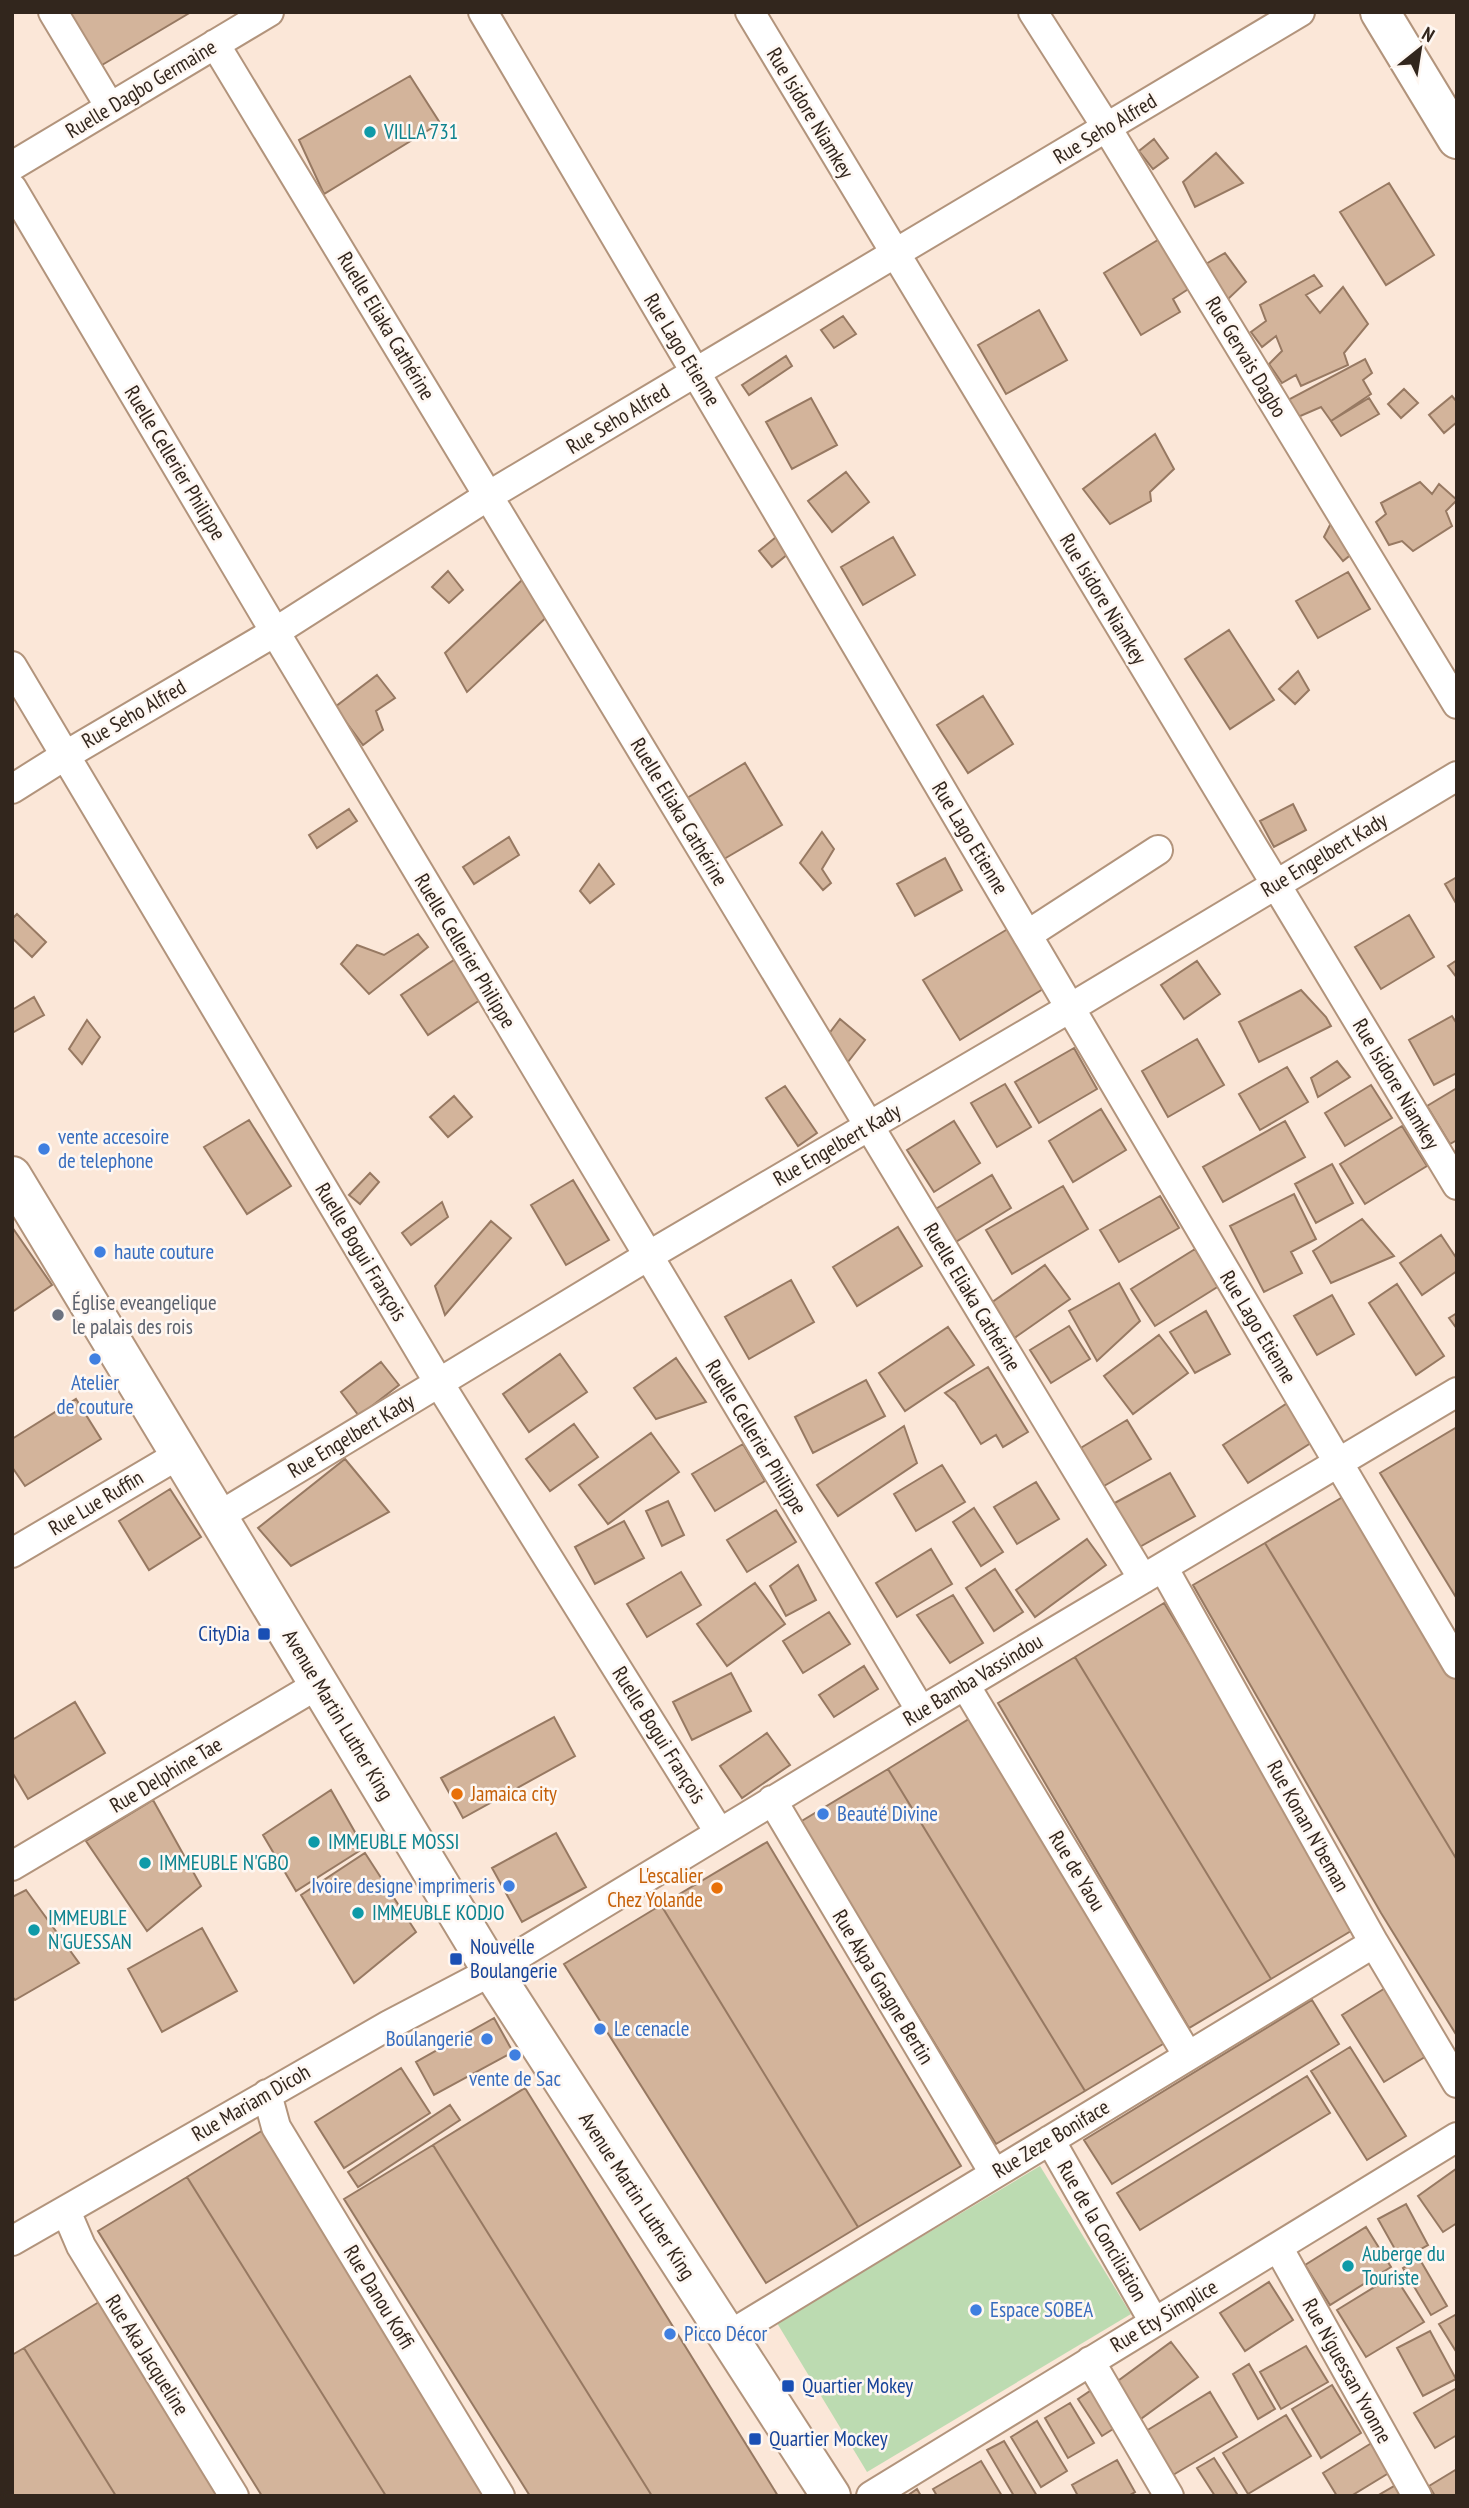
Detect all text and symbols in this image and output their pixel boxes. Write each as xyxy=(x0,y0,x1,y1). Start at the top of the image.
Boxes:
north arrow xyxy=(1385,14,1455,84)
text: N xyxy=(1418,21,1439,47)
street label: Ruelle Dagbo Germaine xyxy=(60,33,221,144)
street label: Rue Isidore Niamkey xyxy=(761,42,860,183)
street label: Rue Seho Alfred xyxy=(1048,87,1161,170)
place label: VILLA 731 xyxy=(383,118,458,145)
marker: VILLA 731 xyxy=(362,124,378,140)
street label: Ruelle Eliaka Cathérine xyxy=(332,247,441,405)
street label: Rue Lago Etienne xyxy=(638,288,727,411)
street label: Rue Gervais Dagbo xyxy=(1200,291,1293,422)
street label: Rue Seho Alfred xyxy=(561,377,674,460)
street label: Ruelle Cellerier Philippe xyxy=(119,380,232,545)
street label: Rue Isidore Niamkey xyxy=(1054,528,1153,669)
street label: Rue Seho Alfred xyxy=(77,673,191,754)
street label: Ruelle Eliaka Cathérine xyxy=(625,733,734,891)
street label: Rue Lago Etienne xyxy=(926,776,1015,899)
street label: Rue Engelbert Kady xyxy=(1256,806,1392,903)
street label: Ruelle Cellerier Philippe xyxy=(409,868,522,1033)
street label: Rue Isidore Niamkey xyxy=(1347,1013,1446,1154)
street label: Rue Engelbert Kady xyxy=(768,1097,905,1192)
place label: vente accesoire de telephone xyxy=(58,1123,169,1174)
marker: vente accesoire de telephone xyxy=(36,1141,52,1157)
street label: Ruelle Bogui François xyxy=(309,1178,413,1326)
street label: Ruelle Eliaka Cathérine xyxy=(918,1218,1027,1376)
place label: haute couture xyxy=(114,1238,214,1265)
marker: haute couture xyxy=(92,1244,108,1260)
street label: Rue Lago Etienne xyxy=(1214,1265,1303,1388)
place label: Église eveangelique le palais des rois xyxy=(72,1289,217,1340)
marker: Église eveangelique le palais des rois xyxy=(50,1307,66,1323)
marker: Atelier de couture xyxy=(87,1351,103,1367)
street label: Ruelle Cellerier Philippe xyxy=(700,1354,813,1519)
place label: Atelier de couture xyxy=(57,1369,133,1420)
street label: Rue Engelbert Kady xyxy=(283,1387,419,1484)
street label: Rue Lue Ruffin xyxy=(43,1464,148,1541)
place label: CityDia xyxy=(198,1620,250,1647)
street label: Avenue Martin Luther King xyxy=(277,1625,400,1805)
marker: CityDia xyxy=(256,1626,272,1642)
street label: Rue Bamba Vassindou xyxy=(898,1627,1048,1732)
street label: Ruelle Bogui François xyxy=(606,1661,712,1808)
street label: Rue Delphine Tae xyxy=(105,1730,227,1819)
street label: Rue Konan N'beman xyxy=(1261,1755,1356,1896)
place label: Jamaica city xyxy=(470,1780,557,1807)
marker: Jamaica city xyxy=(449,1786,465,1802)
place label: Beauté Divine xyxy=(837,1800,938,1827)
marker: Beauté Divine xyxy=(815,1806,831,1822)
street label: Rue de Yaou xyxy=(1043,1826,1112,1916)
place label: IMMEUBLE MOSSI xyxy=(328,1828,459,1855)
marker: IMMEUBLE MOSSI xyxy=(306,1834,322,1850)
place label: IMMEUBLE N'GBO xyxy=(159,1849,289,1876)
marker: IMMEUBLE N'GBO xyxy=(137,1855,153,1871)
place label: L'escalier Chez Yolande xyxy=(607,1862,703,1913)
place label: Ivoire designe imprimeris xyxy=(311,1872,495,1899)
marker: Ivoire designe imprimeris xyxy=(501,1878,517,1894)
marker: L'escalier Chez Yolande xyxy=(709,1880,725,1896)
place label: IMMEUBLE KODJO xyxy=(372,1899,505,1926)
place label: IMMEUBLE N'GUESSAN xyxy=(48,1904,132,1955)
marker: IMMEUBLE KODJO xyxy=(350,1905,366,1921)
street label: Rue Akpa Gnagne Bertin xyxy=(827,1905,940,2069)
marker: IMMEUBLE N'GUESSAN xyxy=(26,1922,42,1938)
place label: Nouvelle Boulangerie xyxy=(470,1933,557,1984)
marker: Nouvelle Boulangerie xyxy=(448,1951,464,1967)
place label: Le cenacle xyxy=(614,2015,689,2042)
marker: Le cenacle xyxy=(592,2021,608,2037)
place label: Boulangerie xyxy=(386,2025,473,2052)
marker: Boulangerie xyxy=(479,2031,495,2047)
marker: vente de Sac xyxy=(507,2047,523,2063)
street label: Rue Mariam Dicoh xyxy=(187,2058,315,2147)
place label: vente de Sac xyxy=(469,2065,561,2092)
street label: Rue Zeze Boniface xyxy=(987,2093,1114,2184)
street label: Avenue Martin Luther King xyxy=(573,2107,702,2285)
street label: Rue de la Conciliation xyxy=(1051,2156,1154,2306)
street label: Rue Danou Koffi xyxy=(338,2240,421,2354)
place label: Auberge du Touriste xyxy=(1362,2240,1445,2291)
marker: Auberge du Touriste xyxy=(1340,2258,1356,2274)
street label: Rue Ety Simplice xyxy=(1105,2273,1222,2358)
street label: Rue Aka Jacqueline xyxy=(100,2289,195,2420)
street label: Rue N'guessan Yvonne xyxy=(1297,2294,1398,2448)
place label: Espace SOBEA xyxy=(990,2296,1093,2323)
marker: Espace SOBEA xyxy=(968,2302,984,2318)
place label: Picco Décor xyxy=(684,2320,768,2347)
marker: Picco Décor xyxy=(662,2326,678,2342)
place label: Quartier Mokey xyxy=(802,2372,913,2399)
marker: Quartier Mokey xyxy=(780,2378,796,2394)
place label: Quartier Mockey xyxy=(769,2425,888,2452)
marker: Quartier Mockey xyxy=(747,2431,763,2447)

